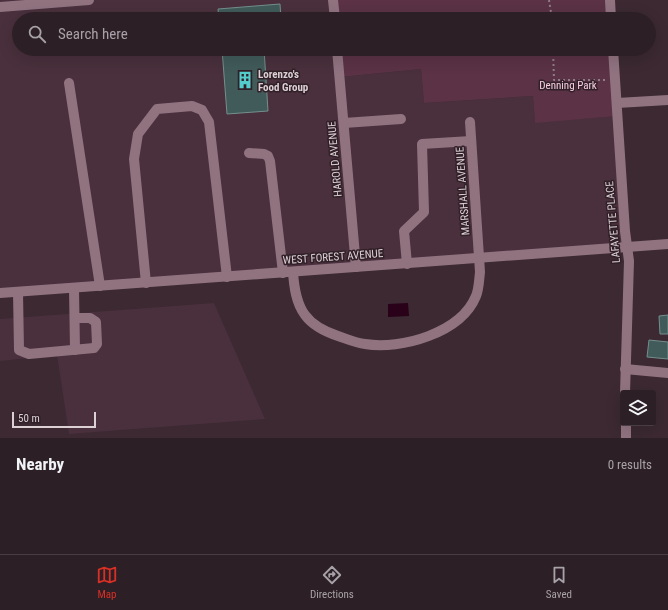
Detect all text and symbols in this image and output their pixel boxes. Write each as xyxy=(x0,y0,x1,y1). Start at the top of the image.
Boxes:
search box xyxy=(12,12,656,56)
icon: search xyxy=(26,23,48,45)
text: Search here xyxy=(58,25,128,43)
place label: Lorenzo's Food Group xyxy=(258,68,309,94)
building icon: Lorenzo's Food Group xyxy=(235,70,255,90)
park label: Denning Park xyxy=(539,79,597,92)
street label: HAROLD AVENUE xyxy=(325,120,345,197)
street label: MARSHALL AVENUE xyxy=(453,146,473,236)
street label: LAFAYETTE PLACE xyxy=(603,180,623,264)
street label: WEST FOREST AVENUE xyxy=(282,247,384,267)
map controls xyxy=(620,390,656,426)
button: layers xyxy=(620,390,656,426)
scale bar xyxy=(12,410,96,429)
text: 50 m xyxy=(18,412,40,425)
text: Nearby xyxy=(16,454,64,474)
text: 0 results xyxy=(608,457,652,472)
tab: Map xyxy=(96,564,118,601)
tab: Directions xyxy=(310,564,354,601)
tab: Saved xyxy=(546,564,572,601)

